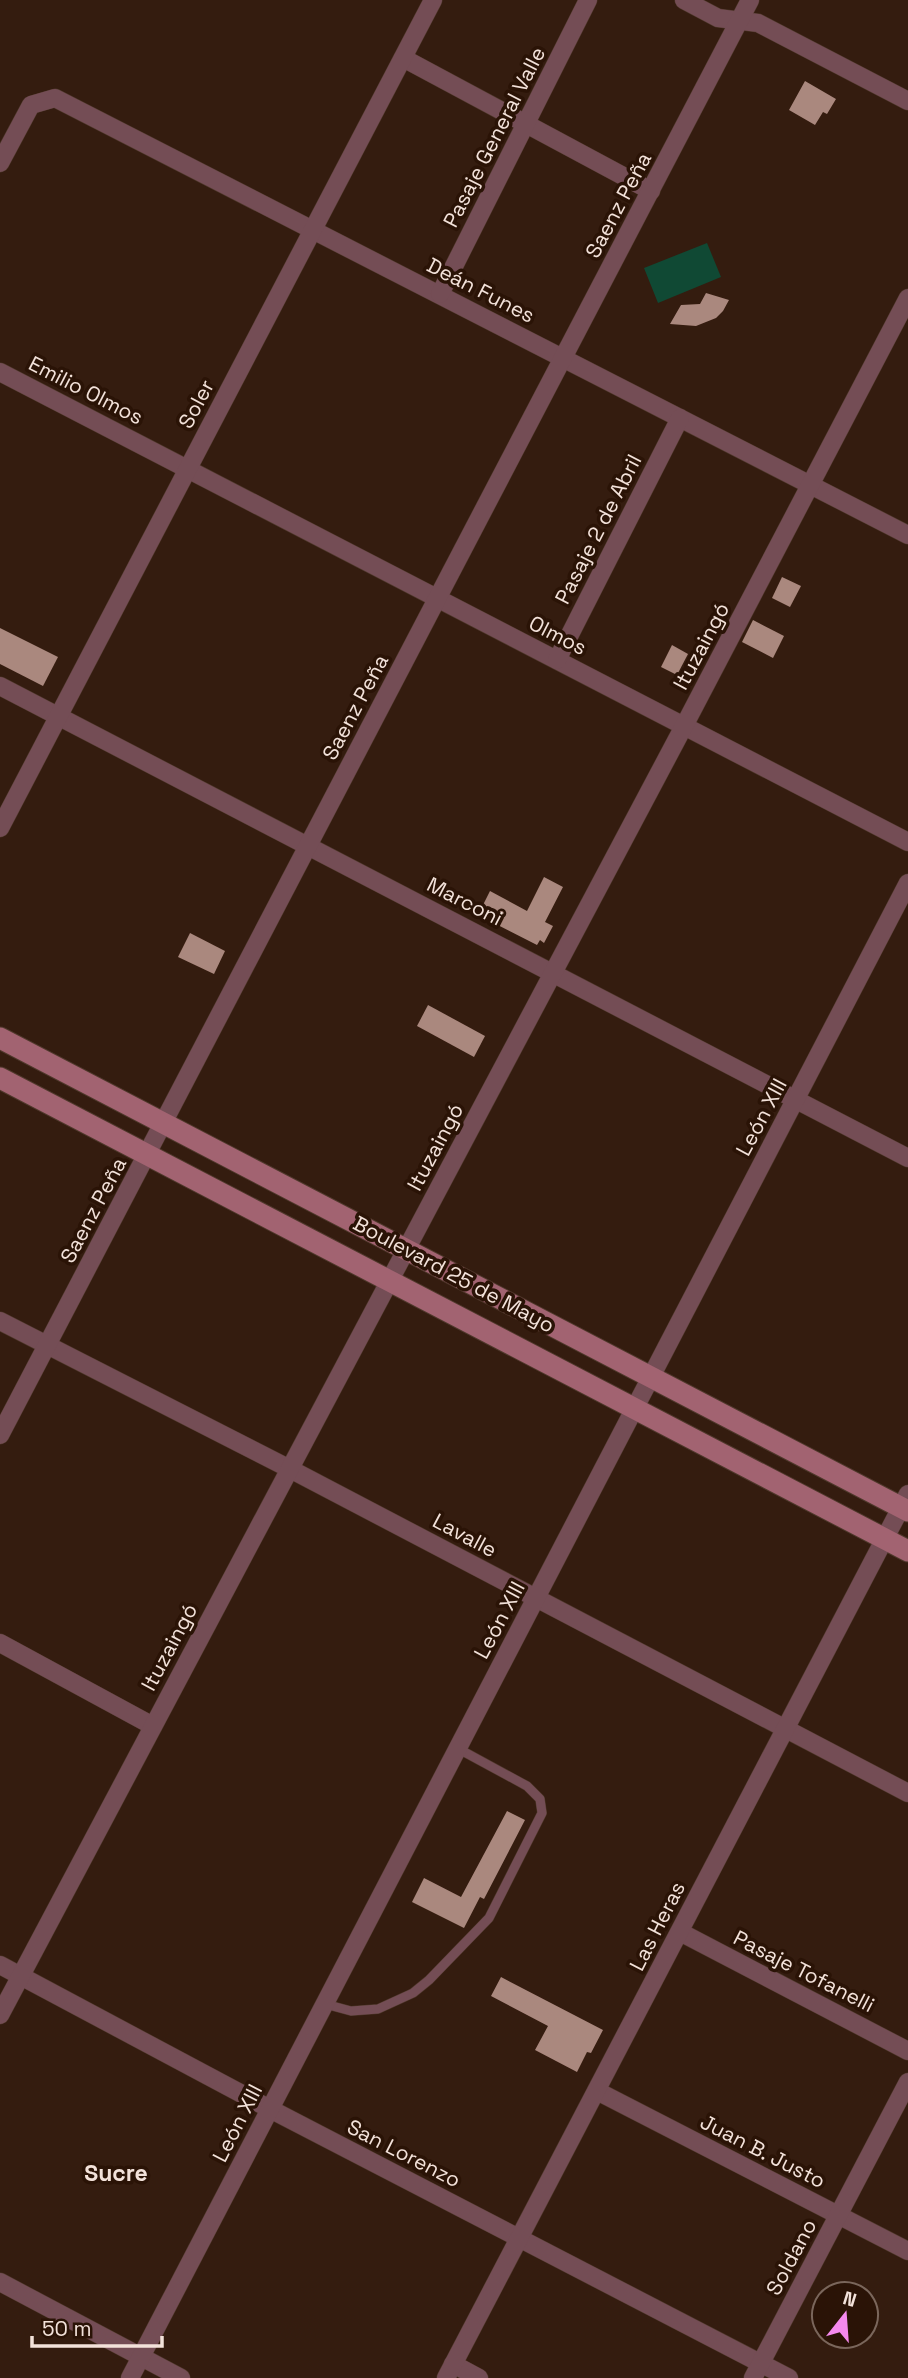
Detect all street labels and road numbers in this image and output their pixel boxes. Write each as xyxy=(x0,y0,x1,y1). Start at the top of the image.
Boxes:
street label: Pasaje General Valle xyxy=(437,42,551,232)
street label: Saenz Peña xyxy=(579,147,657,263)
street label: Deán Funes xyxy=(423,251,539,329)
street label: Emilio Olmos xyxy=(24,350,148,430)
street label: Soler xyxy=(172,375,220,433)
street label: Pasaje 2 de Abril xyxy=(549,450,647,608)
street label: Ituzaingó xyxy=(667,598,735,694)
street label: Olmos xyxy=(525,609,591,661)
street label: Saenz Peña xyxy=(316,649,394,765)
street label: Marconi xyxy=(423,871,507,931)
street label: León XIII xyxy=(729,1074,793,1160)
street label: Ituzaingó xyxy=(401,1099,469,1195)
street label: Saenz Peña xyxy=(54,1152,132,1268)
street label: Boulevard 25 de Mayo xyxy=(349,1209,559,1339)
street label: Lavalle xyxy=(428,1507,502,1563)
street label: León XIII xyxy=(467,1577,531,1663)
street label: Ituzaingó xyxy=(135,1599,203,1695)
street label: Las Heras xyxy=(623,1877,691,1975)
street label: Pasaje Tofanelli xyxy=(729,1924,879,2018)
street label: León XIII xyxy=(206,2080,268,2166)
street label: Juan B. Justo xyxy=(696,2108,830,2194)
street label: San Lorenzo xyxy=(343,2113,465,2193)
street label: Soldano xyxy=(760,2214,822,2300)

